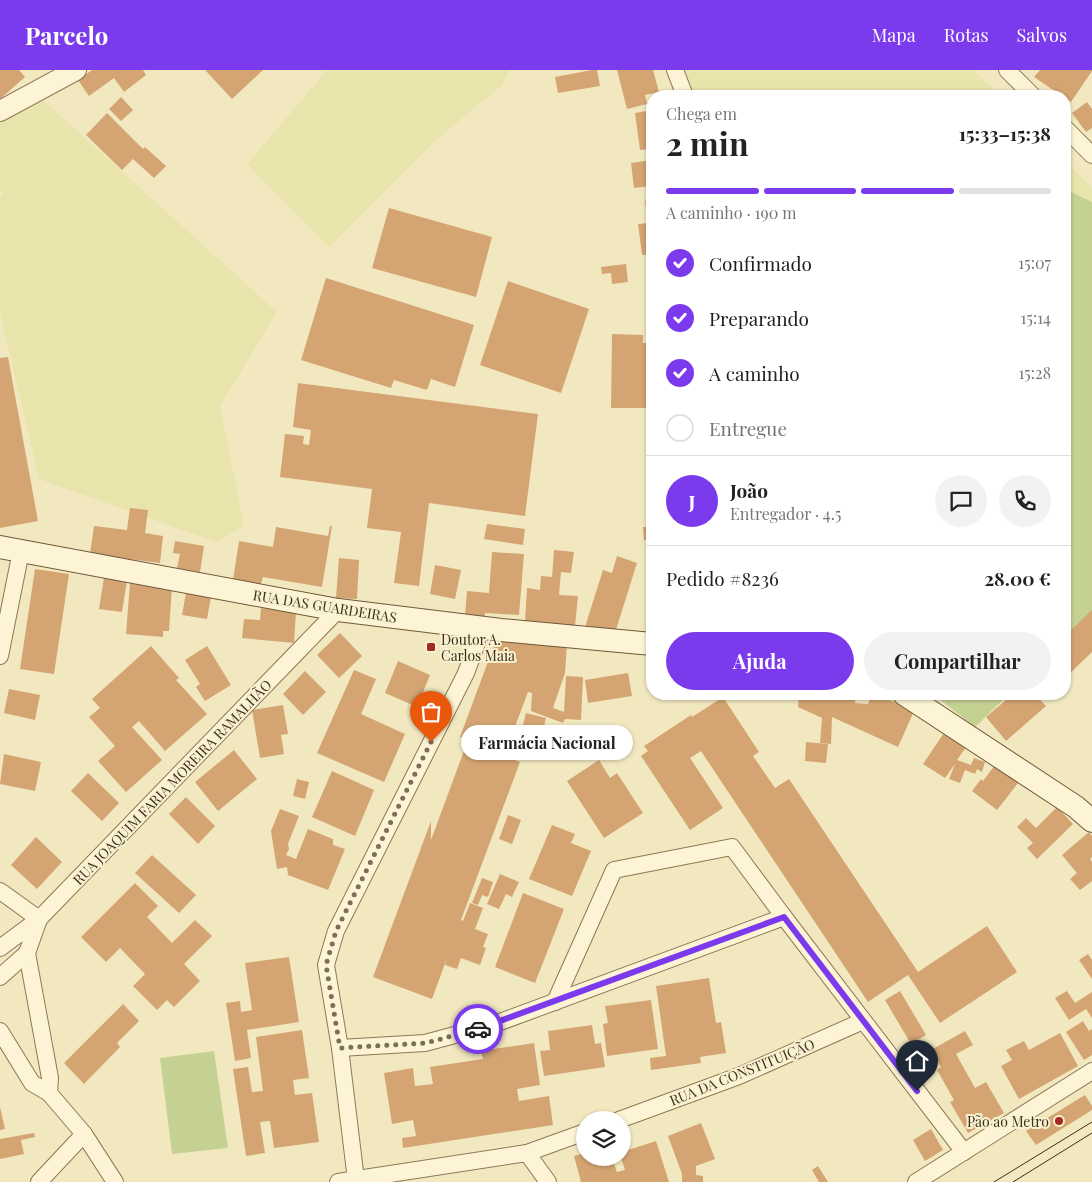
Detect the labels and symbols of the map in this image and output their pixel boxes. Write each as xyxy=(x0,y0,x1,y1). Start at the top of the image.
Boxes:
street label: RUA DAS GUARDEIRAS xyxy=(252,585,398,627)
place label: Doutor A. Carlos Maia xyxy=(441,630,515,665)
marker: Doutor A. Carlos Maia xyxy=(425,641,437,653)
street label: RUA JOAQUIM FARIA MOREIRA RAMALHÃO xyxy=(69,675,275,889)
pin xyxy=(410,691,452,742)
callout: Farmácia Nacional xyxy=(461,724,634,760)
courier xyxy=(453,1004,503,1054)
street label: RUA DA CONSTITUIÇÃO xyxy=(667,1034,817,1110)
pin xyxy=(896,1040,938,1091)
place label: Pão ao Metro xyxy=(967,1112,1049,1131)
marker: Pão ao Metro xyxy=(1053,1115,1065,1127)

